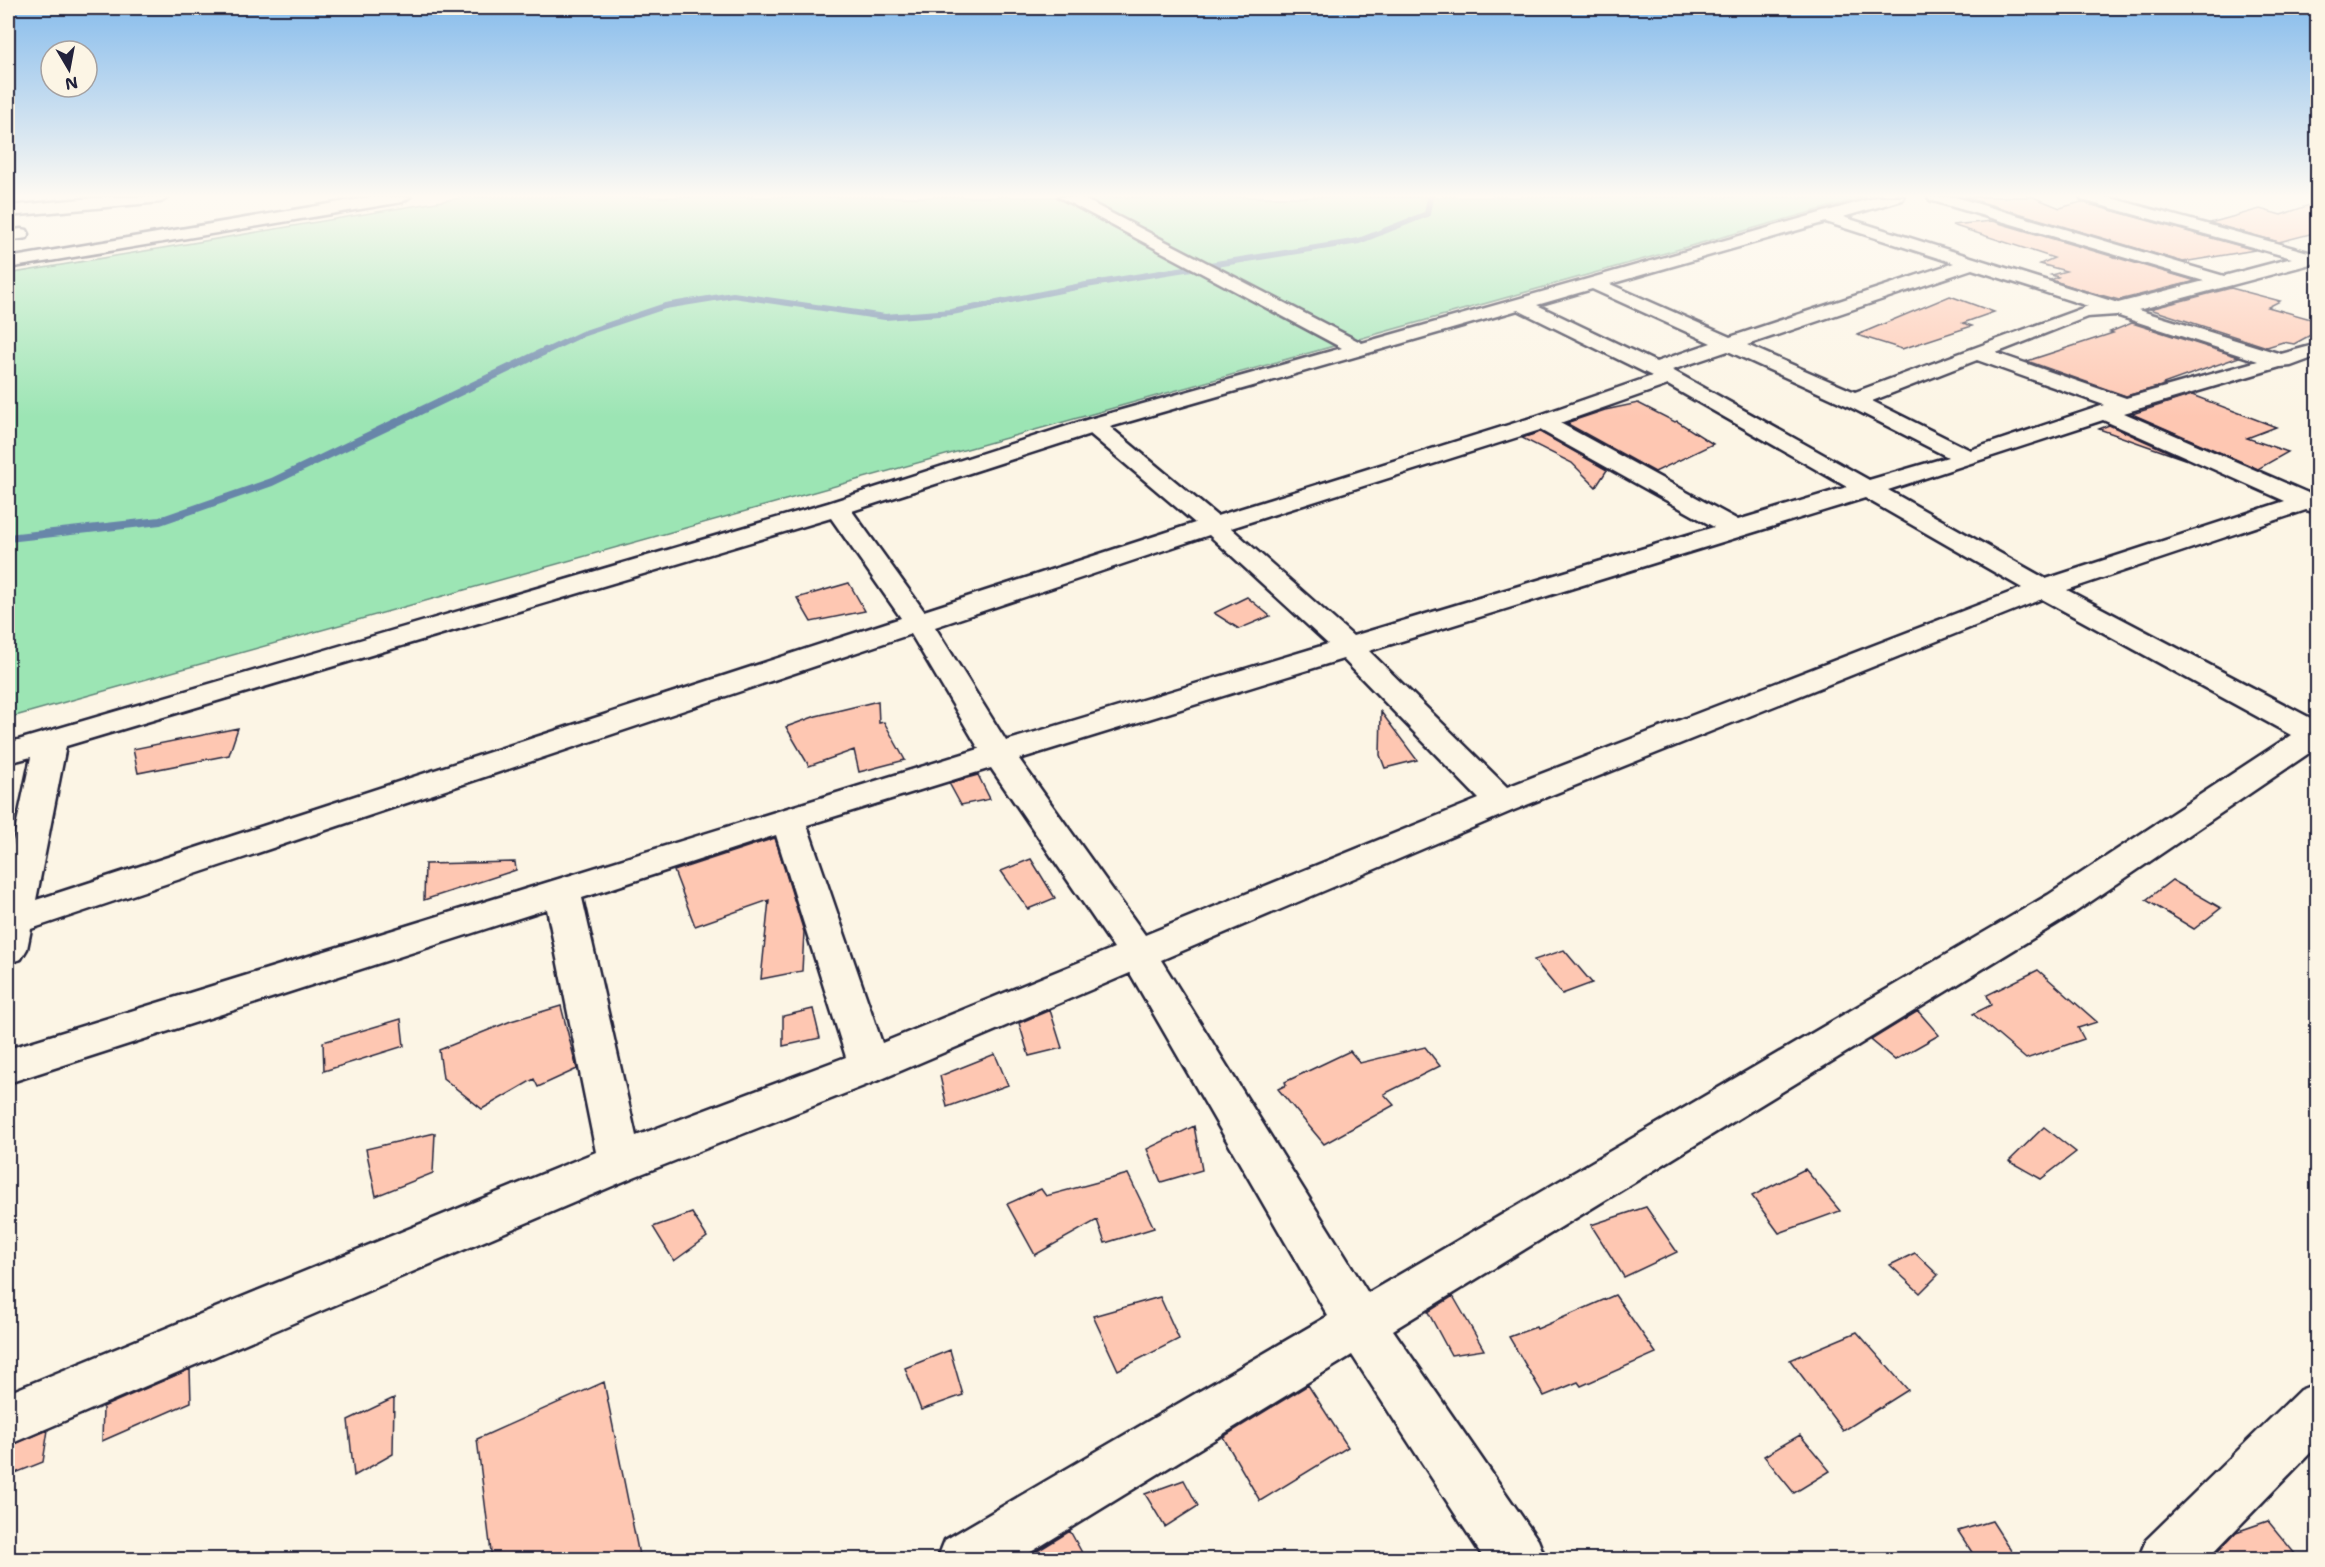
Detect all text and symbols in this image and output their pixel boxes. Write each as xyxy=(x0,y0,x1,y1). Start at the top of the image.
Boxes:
north arrow xyxy=(39,39,99,99)
text: N xyxy=(63,72,80,95)

